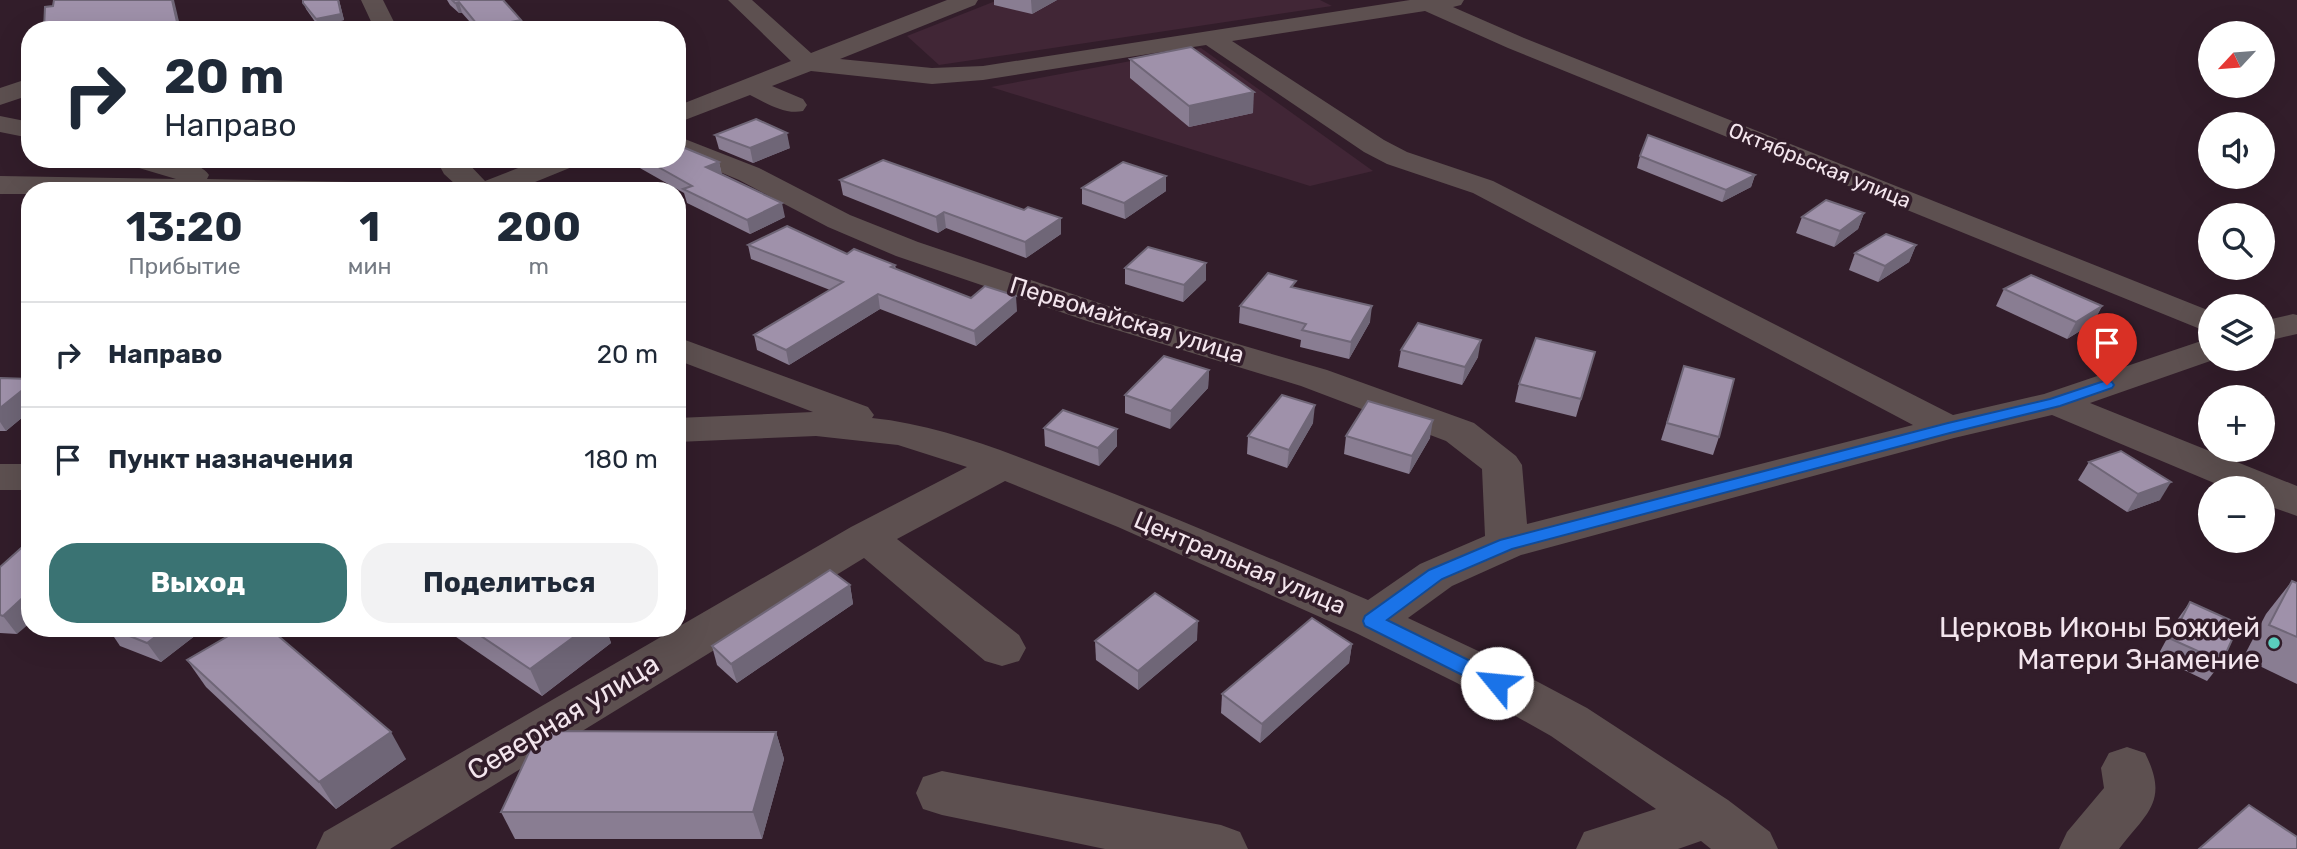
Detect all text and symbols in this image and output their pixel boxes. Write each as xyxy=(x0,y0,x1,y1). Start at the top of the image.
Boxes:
north arrow xyxy=(2198,21,2275,98)
map controls xyxy=(2198,21,2275,553)
text: 20 m xyxy=(164,47,285,105)
icon: right xyxy=(49,49,140,140)
text: Направо xyxy=(164,106,297,144)
button: sound xyxy=(2198,112,2275,189)
street label: Октябрьская улица xyxy=(1725,117,1915,213)
text: 13:20 xyxy=(126,202,243,252)
text: 1 xyxy=(359,202,380,252)
text: 200 xyxy=(497,202,581,252)
button: search xyxy=(2198,203,2275,280)
text: Прибытие xyxy=(128,252,241,280)
text: мин xyxy=(348,252,391,280)
text: m xyxy=(529,252,549,280)
street label: Первомайская улица xyxy=(1006,271,1248,369)
button: layers xyxy=(2198,294,2275,371)
pin xyxy=(2077,313,2137,385)
icon: arrive xyxy=(2088,324,2126,362)
icon: right xyxy=(49,336,87,374)
text: Направо xyxy=(108,339,222,370)
text: 20 m xyxy=(597,339,658,370)
button: + xyxy=(2198,385,2275,462)
icon: arrive xyxy=(49,441,87,479)
text: Пункт назначения xyxy=(108,444,353,475)
text: 180 m xyxy=(584,444,658,475)
button: − xyxy=(2198,476,2275,553)
street label: Центральная улица xyxy=(1130,506,1350,620)
button: Выход xyxy=(49,543,347,623)
button: Поделиться xyxy=(361,543,658,623)
place label: Церковь Иконы Божией Матери Знамение xyxy=(1939,611,2260,676)
marker: Церковь Иконы Божией Матери Знамение xyxy=(2266,635,2282,651)
position arrow xyxy=(1460,646,1534,720)
street label: Северная улица xyxy=(461,647,665,787)

